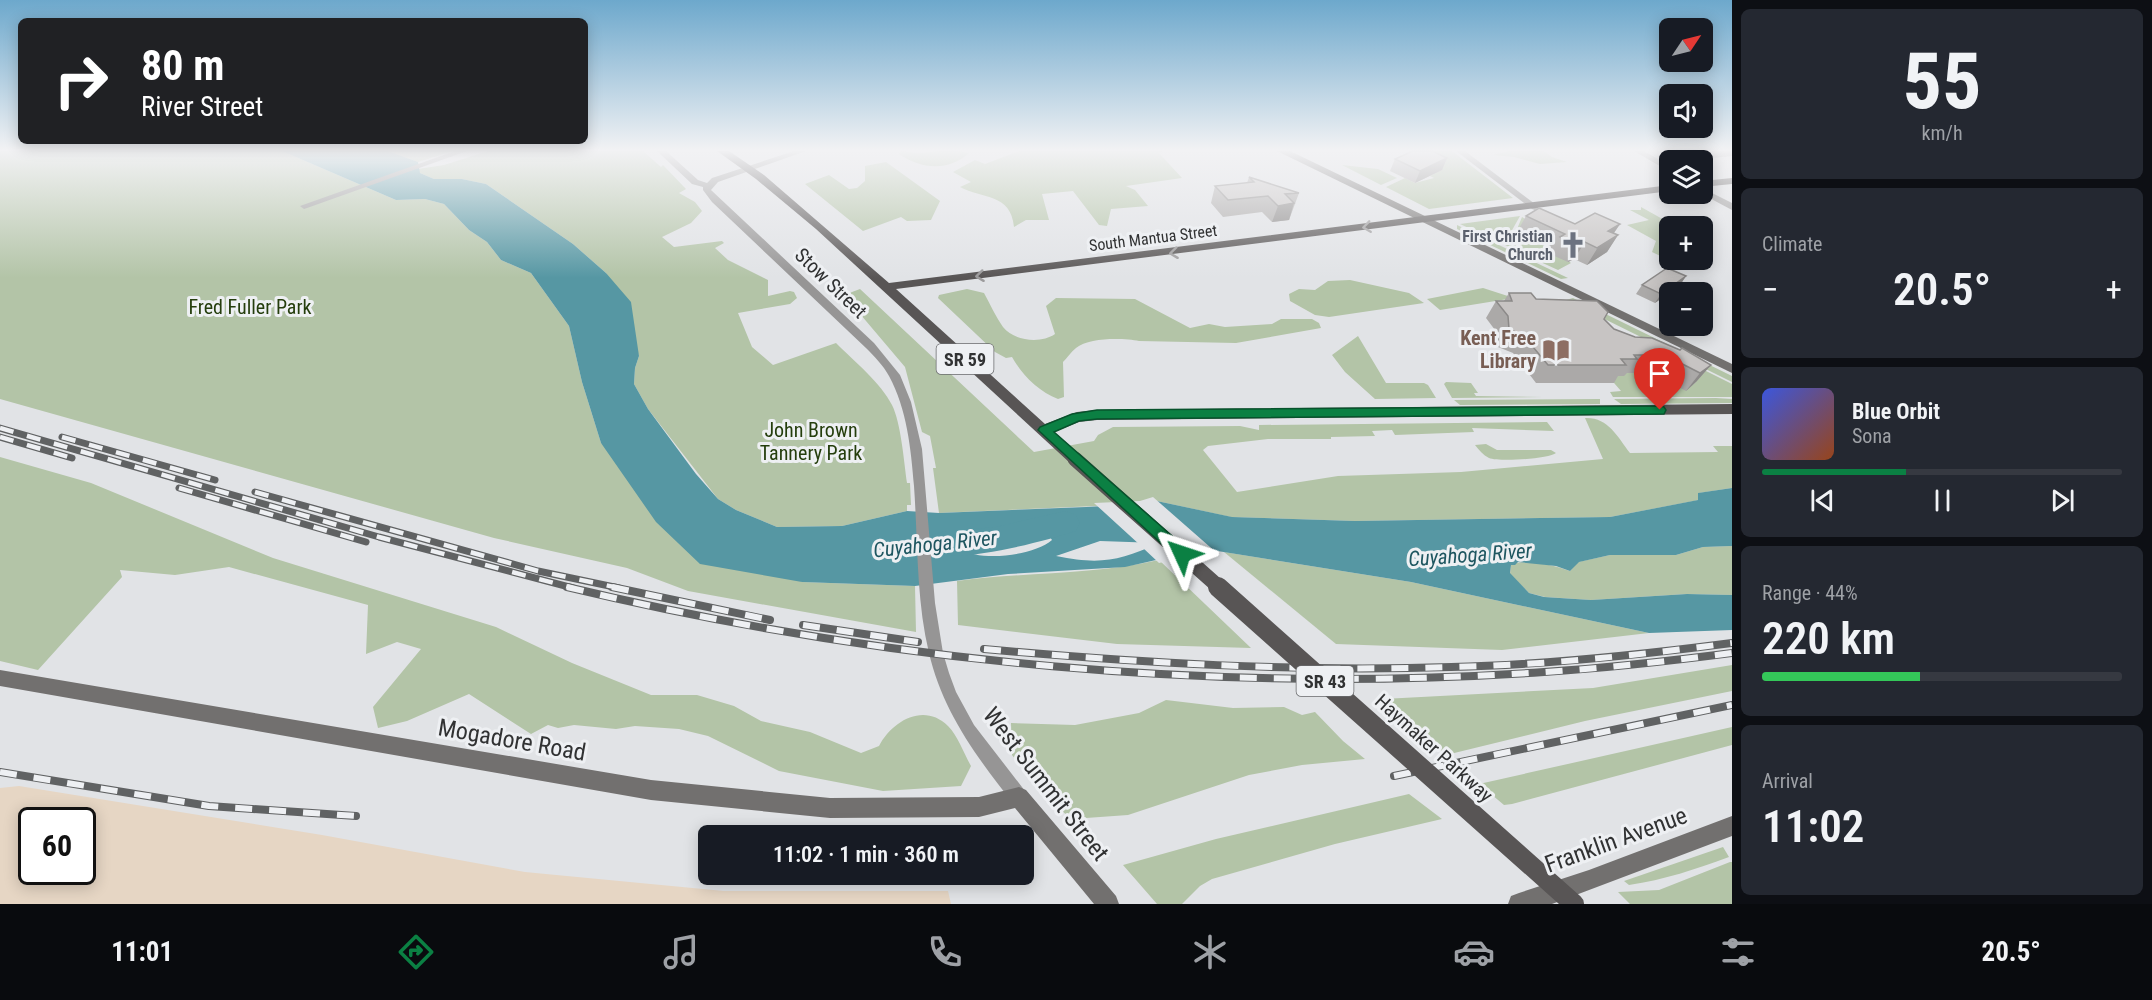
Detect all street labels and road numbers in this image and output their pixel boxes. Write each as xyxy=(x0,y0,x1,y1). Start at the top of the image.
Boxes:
street label: South Mantua Street xyxy=(1088,221,1218,255)
street label: Stow Street xyxy=(790,243,872,323)
road number: SR 59 xyxy=(936,344,994,374)
road number: SR 43 xyxy=(1296,666,1354,696)
street label: Haymaker Parkway xyxy=(1370,689,1498,807)
street label: West Summit Street xyxy=(977,702,1115,866)
street label: Mogadore Road xyxy=(436,713,588,767)
street label: Franklin Avenue xyxy=(1541,801,1691,879)

